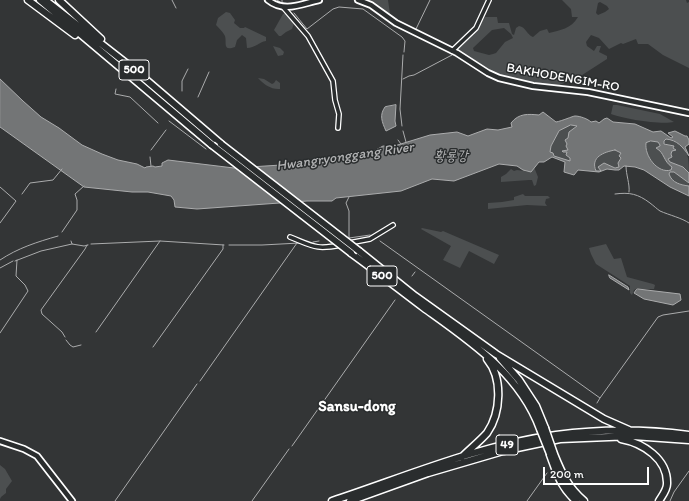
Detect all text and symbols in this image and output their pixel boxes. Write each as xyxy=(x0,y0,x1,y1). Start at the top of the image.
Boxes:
road number: 500 xyxy=(119,60,149,80)
street label: BAKHODENGIM-RO xyxy=(505,60,621,96)
water label: Hwangryonggang River xyxy=(275,139,415,175)
water label: 황룡강 xyxy=(434,148,468,164)
road number: 500 xyxy=(367,266,397,286)
district label: Sansu-dong xyxy=(318,398,396,416)
road number: 49 xyxy=(496,435,518,455)
scale bar xyxy=(545,459,651,485)
text: 200 m xyxy=(550,467,584,481)

